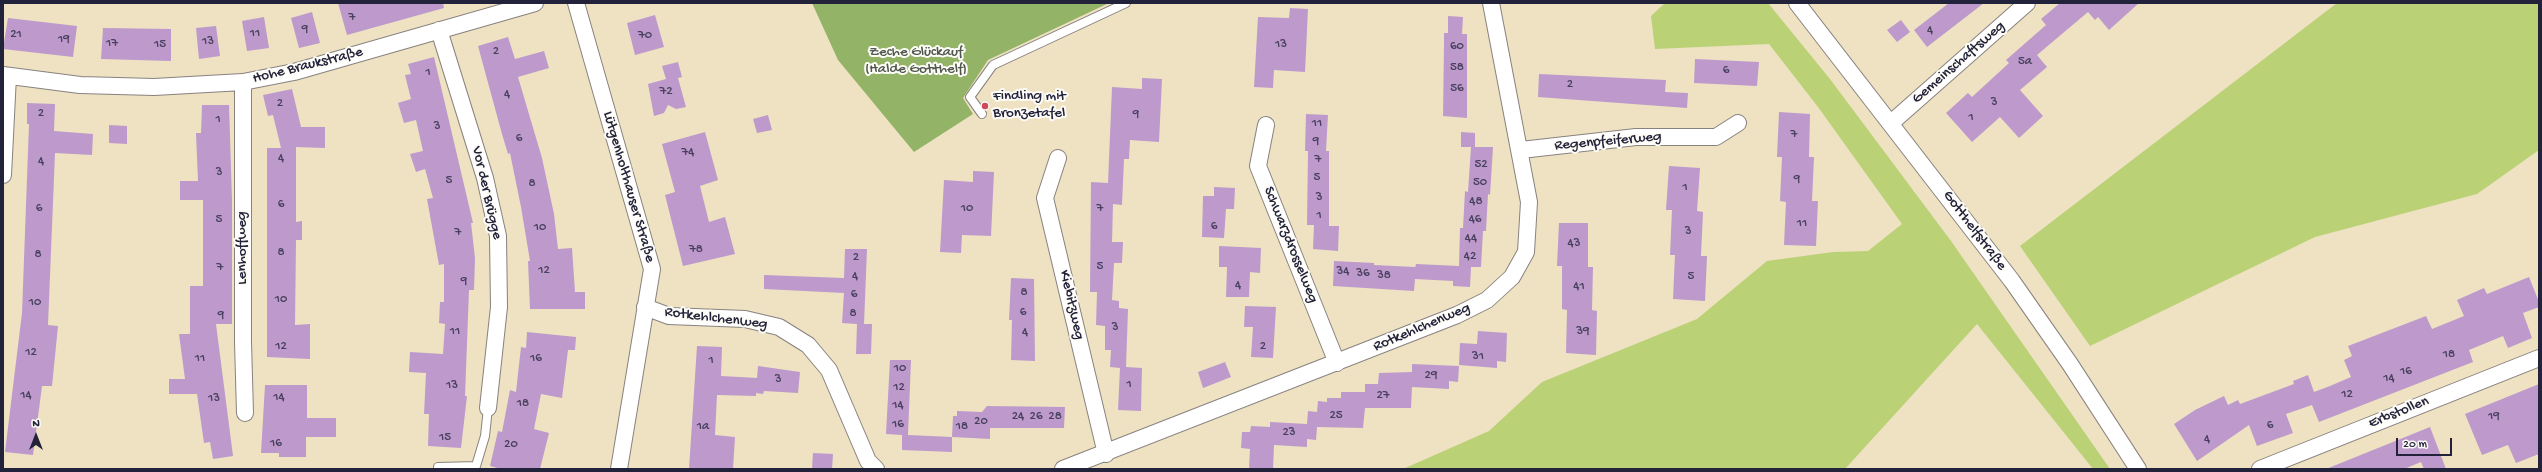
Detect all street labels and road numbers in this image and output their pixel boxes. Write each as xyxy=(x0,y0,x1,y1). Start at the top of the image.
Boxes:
street label: Gemeinschaftsweg xyxy=(1909,18,2009,108)
street label: Hohe Braukstraße xyxy=(251,44,365,88)
street label: Lütgenholthauser Straße xyxy=(598,109,658,265)
street label: Regenpfeiferweg xyxy=(1554,128,1662,156)
street label: Vor der Brügge xyxy=(467,145,505,241)
street label: Schwarzdrosselweg xyxy=(1258,184,1322,306)
street label: Gotthelfstraße xyxy=(1938,188,2010,274)
street label: Lenhoffweg xyxy=(234,211,252,285)
street label: Kiebitzweg xyxy=(1054,268,1088,342)
street label: Rotkehlchenweg xyxy=(1371,299,1473,357)
street label: Rotkehlchenweg xyxy=(664,304,768,334)
street label: Erbstollen xyxy=(2366,393,2432,433)

